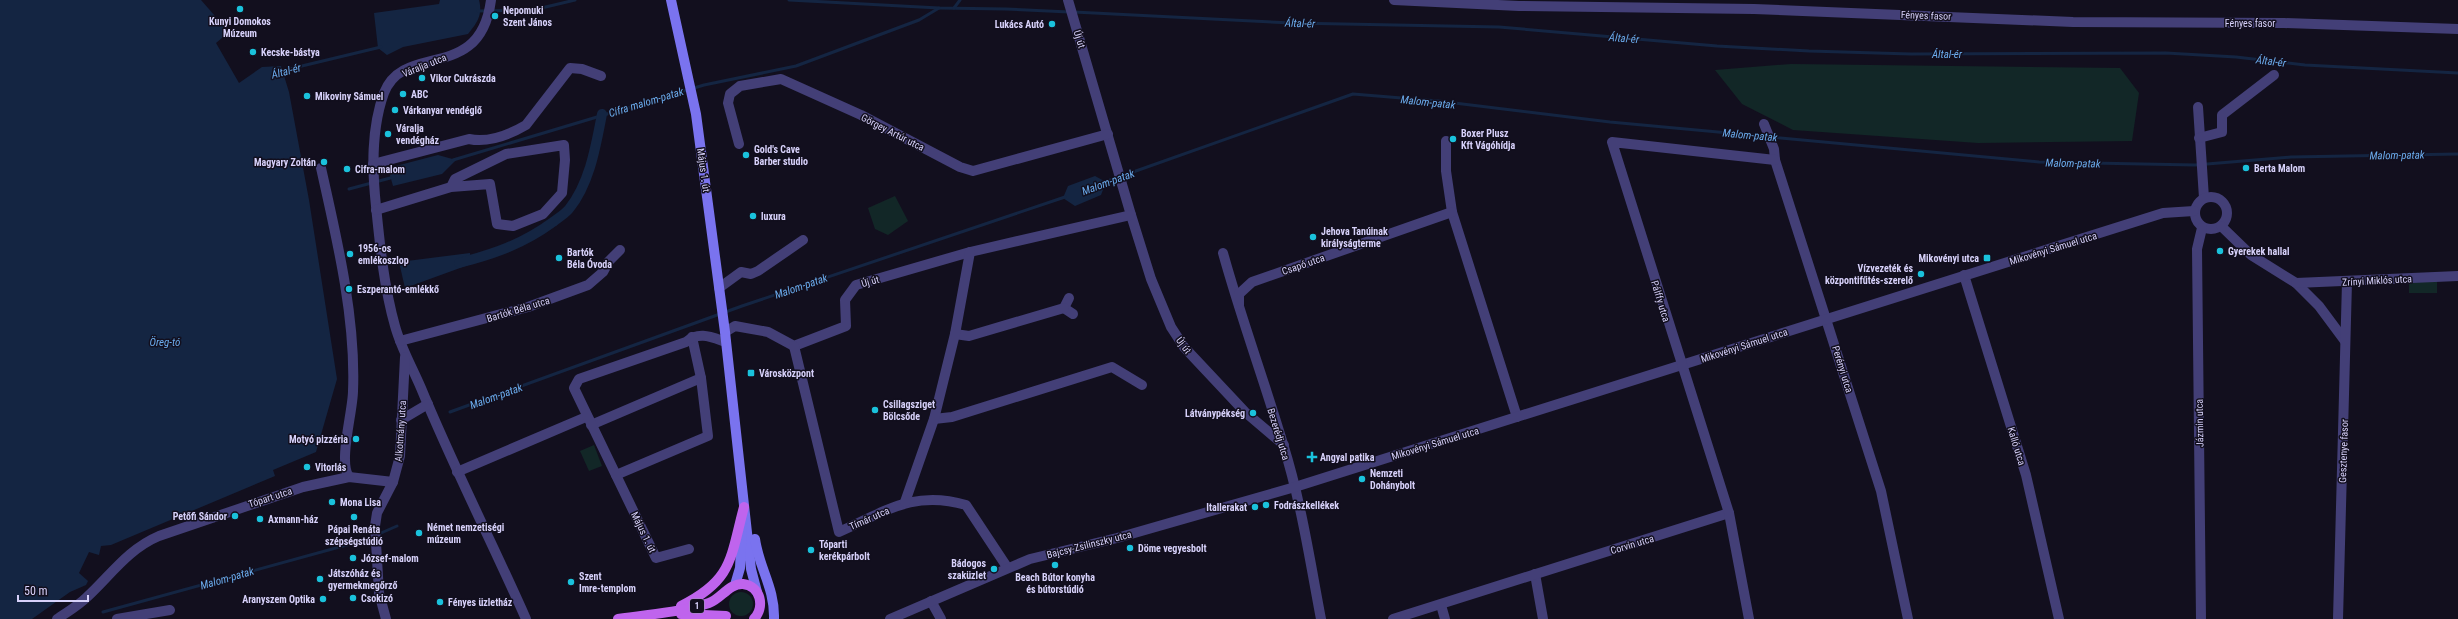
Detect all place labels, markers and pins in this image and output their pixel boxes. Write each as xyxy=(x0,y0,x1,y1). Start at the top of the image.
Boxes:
marker: Kunyi Domokos Múzeum xyxy=(235,4,245,14)
place label: Nepomuki Szent János xyxy=(503,5,552,28)
marker: Nepomuki Szent János xyxy=(490,11,500,21)
place label: Kunyi Domokos Múzeum xyxy=(209,16,271,39)
place label: Lukács Autó xyxy=(995,19,1044,30)
marker: Lukács Autó xyxy=(1047,19,1057,29)
marker: Kecske-bástya xyxy=(248,47,258,57)
place label: Kecske-bástya xyxy=(261,47,320,58)
marker: Vikor Cukrászda xyxy=(417,73,427,83)
place label: Vikor Cukrászda xyxy=(430,73,496,84)
marker: ABC xyxy=(398,89,408,99)
place label: ABC xyxy=(411,89,429,100)
marker: Mikoviny Sámuel xyxy=(302,91,312,101)
place label: Mikoviny Sámuel xyxy=(315,91,383,102)
marker: Várkanyar vendéglő xyxy=(390,105,400,115)
place label: Várkanyar vendéglő xyxy=(403,105,482,116)
place label: Váralja vendégház xyxy=(396,123,440,146)
place label: Boxer Plusz Kft Vágóhídja xyxy=(1461,128,1515,151)
marker: Váralja vendégház xyxy=(383,129,393,139)
marker: Boxer Plusz Kft Vágóhídja xyxy=(1448,134,1458,144)
place label: Gold's Cave Barber studio xyxy=(754,144,808,167)
marker: Gold's Cave Barber studio xyxy=(741,150,751,160)
place label: Magyary Zoltán xyxy=(254,157,316,168)
marker: Magyary Zoltán xyxy=(319,157,329,167)
marker: Berta Malom xyxy=(2241,163,2251,173)
place label: Berta Malom xyxy=(2254,163,2305,174)
marker: Cifra-malom xyxy=(342,164,352,174)
place label: Cifra-malom xyxy=(355,164,405,175)
marker: luxura xyxy=(748,211,758,221)
place label: luxura xyxy=(761,211,786,222)
place label: Jehova Tanúinak királyságterme xyxy=(1321,226,1388,249)
marker: Jehova Tanúinak királyságterme xyxy=(1308,232,1318,242)
place label: 1956-os emlékoszlop xyxy=(358,243,409,266)
marker: Gyerekek hallal xyxy=(2215,246,2225,256)
place label: Gyerekek hallal xyxy=(2228,246,2290,257)
place label: Bartók Béla Óvoda xyxy=(567,247,612,270)
marker: 1956-os emlékoszlop xyxy=(345,249,355,259)
marker: Bartók Béla Óvoda xyxy=(554,253,564,263)
place label: Mikovényi utca xyxy=(1919,253,1979,264)
marker: Mikovényi utca xyxy=(1982,253,1992,263)
place label: Vízvezeték és központifűtés-szerelő xyxy=(1825,263,1913,286)
marker: Vízvezeték és központifűtés-szerelő xyxy=(1916,269,1926,279)
marker: Eszperantó-emlékkő xyxy=(344,284,354,294)
place label: Eszperantó-emlékkő xyxy=(357,284,439,295)
marker: Városközpont xyxy=(746,368,756,378)
place label: Városközpont xyxy=(759,368,814,379)
place label: Csillagsziget Bölcsőde xyxy=(883,399,935,422)
marker: Csillagsziget Bölcsőde xyxy=(870,405,880,415)
place label: Látványpékség xyxy=(1185,408,1245,419)
marker: Látványpékség xyxy=(1248,408,1258,418)
place label: Motyó pizzéria xyxy=(289,434,348,445)
marker: Motyó pizzéria xyxy=(351,434,361,444)
marker: Angyal patika xyxy=(1307,452,1317,462)
place label: Angyal patika xyxy=(1320,452,1375,463)
marker: Vitorlás xyxy=(302,462,312,472)
place label: Vitorlás xyxy=(315,462,347,473)
place label: Nemzeti Dohánybolt xyxy=(1370,468,1415,491)
marker: Nemzeti Dohánybolt xyxy=(1357,474,1367,484)
marker: Mona Lisa xyxy=(327,497,337,507)
place label: Mona Lisa xyxy=(340,497,381,508)
marker: Fodrászkellékek xyxy=(1261,500,1271,510)
place label: Fodrászkellékek xyxy=(1274,500,1339,511)
place label: Itallerakat xyxy=(1206,502,1247,513)
marker: Itallerakat xyxy=(1250,502,1260,512)
place label: Petőfi Sándor xyxy=(173,511,228,522)
marker: Petőfi Sándor xyxy=(230,511,240,521)
marker: Pápai Renáta szépségstúdió xyxy=(349,512,359,522)
marker: Axmann-ház xyxy=(255,514,265,524)
place label: Axmann-ház xyxy=(268,514,319,525)
place label: Német nemzetiségi múzeum xyxy=(427,522,504,545)
place label: Pápai Renáta szépségstúdió xyxy=(325,524,383,547)
marker: Német nemzetiségi múzeum xyxy=(414,528,424,538)
place label: Tóparti kerékpárbolt xyxy=(819,539,870,562)
marker: Döme vegyesbolt xyxy=(1125,543,1135,553)
place label: Döme vegyesbolt xyxy=(1138,543,1207,554)
marker: Tóparti kerékpárbolt xyxy=(806,545,816,555)
marker: József-malom xyxy=(348,553,358,563)
place label: József-malom xyxy=(361,553,419,564)
place label: Bádogos szaküzlet xyxy=(948,558,986,581)
marker: Beach Bútor konyha és bútorstúdió xyxy=(1050,560,1060,570)
marker: Bádogos szaküzlet xyxy=(989,564,999,574)
place label: Játszóház és gyermekmegőrző xyxy=(328,568,397,591)
place label: Szent Imre-templom xyxy=(579,571,636,594)
place label: Beach Bútor konyha és bútorstúdió xyxy=(1015,572,1095,595)
marker: Játszóház és gyermekmegőrző xyxy=(315,574,325,584)
marker: Szent Imre-templom xyxy=(566,577,576,587)
marker: Csokizó xyxy=(348,593,358,603)
place label: Csokizó xyxy=(361,593,393,604)
place label: Aranyszem Optika xyxy=(242,594,315,605)
marker: Aranyszem Optika xyxy=(318,594,328,604)
marker: Fényes üzletház xyxy=(435,597,445,607)
place label: Fényes üzletház xyxy=(448,597,513,608)

